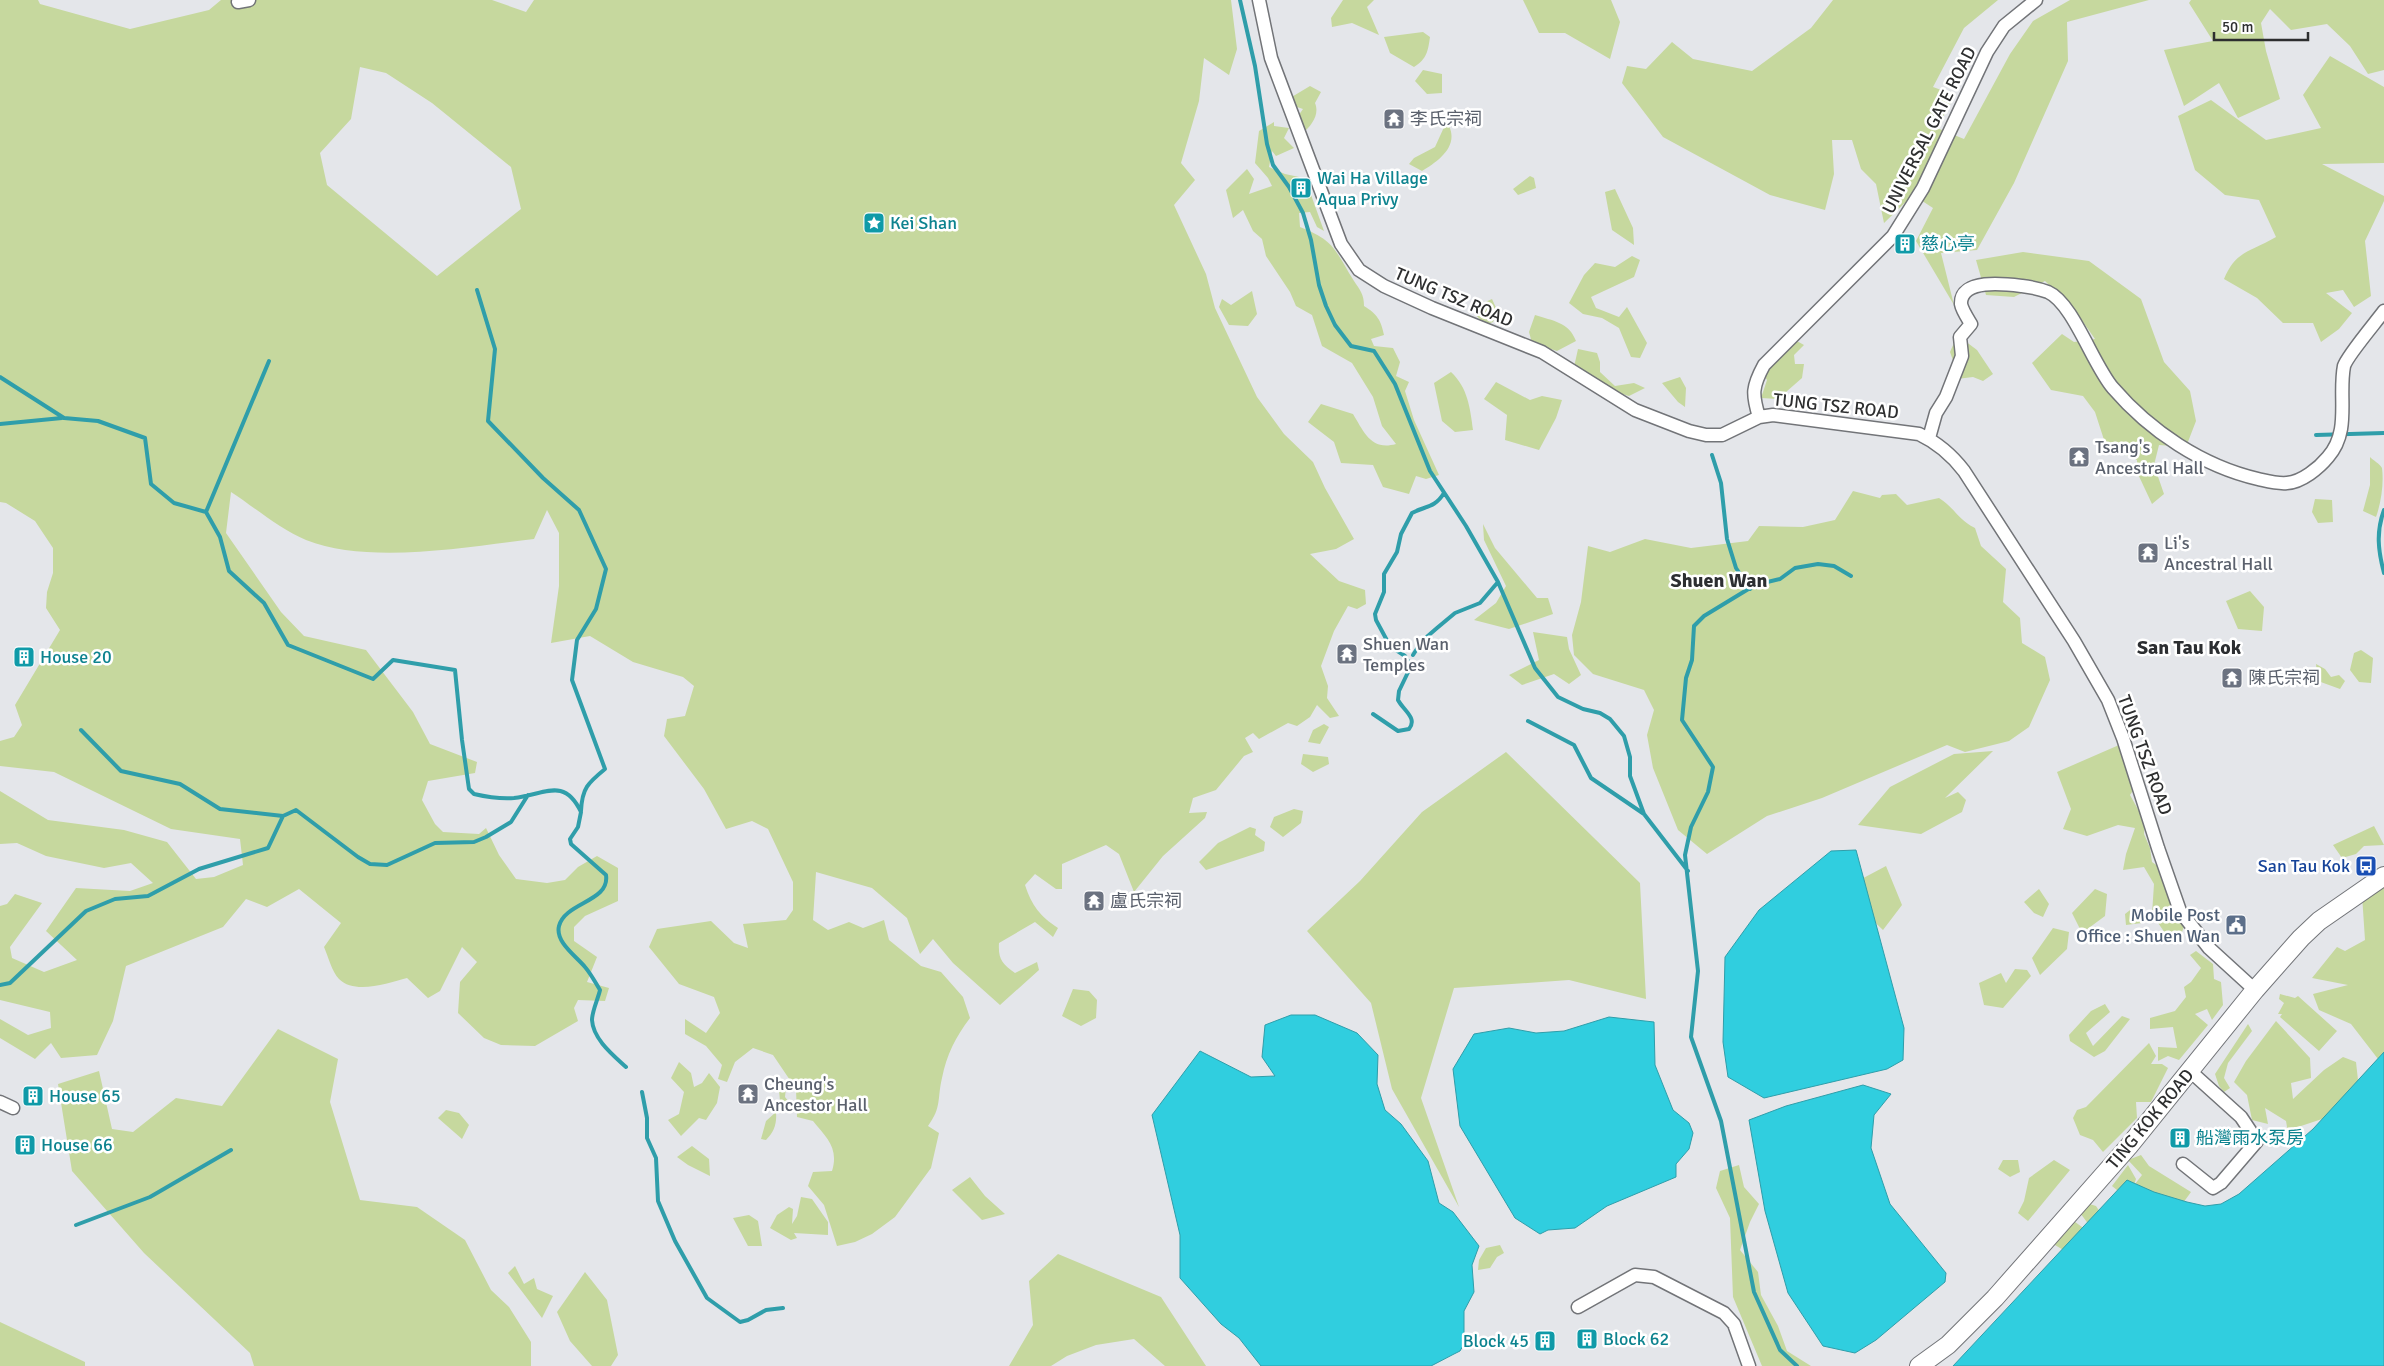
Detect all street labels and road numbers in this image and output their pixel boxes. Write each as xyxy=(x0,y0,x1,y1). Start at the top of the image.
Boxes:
street label: UNIVERSAL GATE ROAD xyxy=(1877,43,1981,217)
street label: TUNG TSZ ROAD xyxy=(1392,262,1516,332)
street label: TUNG TSZ ROAD xyxy=(1772,388,1900,424)
street label: TUNG TSZ ROAD xyxy=(2113,692,2177,818)
street label: TING KOK ROAD xyxy=(2102,1065,2198,1173)

